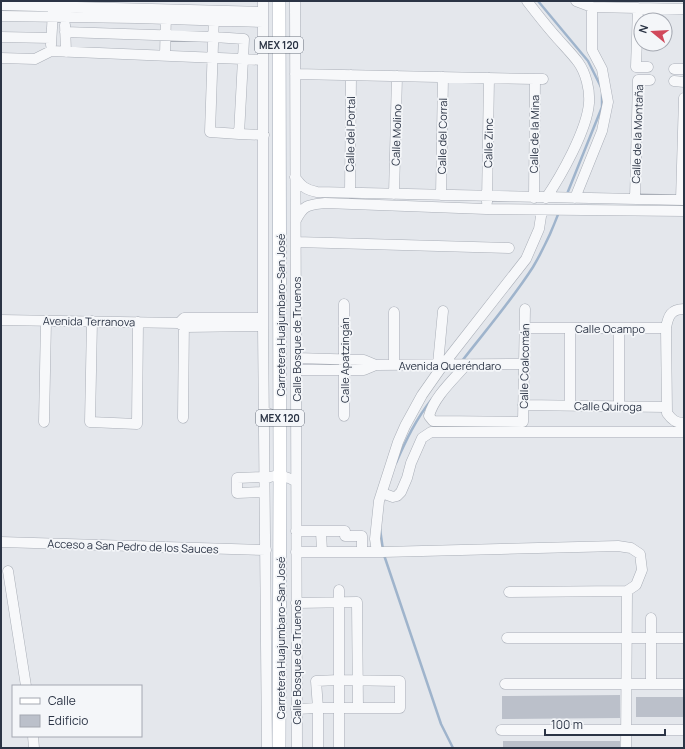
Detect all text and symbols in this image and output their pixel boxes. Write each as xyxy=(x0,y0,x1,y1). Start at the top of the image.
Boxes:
north arrow xyxy=(633,12,673,52)
text: N xyxy=(635,23,651,35)
road number: MEX 120 xyxy=(255,37,303,53)
street label: Calle de la Montaña xyxy=(628,84,646,184)
street label: Calle de la Mina xyxy=(526,95,542,173)
street label: Calle del Portal xyxy=(342,96,358,172)
street label: Calle del Corral xyxy=(434,98,450,174)
street label: Calle Molino xyxy=(387,103,405,166)
street label: Calle Zinc xyxy=(480,118,496,168)
street label: Carretera Huajumbaro-San José xyxy=(273,233,288,396)
street label: Calle Bosque de Truenos xyxy=(289,276,304,402)
street label: Avenida Terranova xyxy=(43,313,135,329)
street label: Calle Apatzingán xyxy=(337,317,352,403)
street label: Calle Ocampo xyxy=(575,321,646,336)
street label: Calle Coalcomán xyxy=(516,323,532,409)
street label: Avenida Queréndaro xyxy=(399,358,502,373)
street label: Calle Quiroga xyxy=(574,398,642,414)
road number: MEX 120 xyxy=(256,410,304,426)
street label: Acceso a San Pedro de los Sauces xyxy=(47,536,219,556)
street label: Carretera Huajumbaro-San José xyxy=(273,556,288,719)
street label: Calle Bosque de Truenos xyxy=(289,599,304,725)
legend xyxy=(12,685,142,737)
text: Calle xyxy=(48,692,76,709)
scale bar xyxy=(545,711,665,737)
text: Edificio xyxy=(48,712,88,729)
text: 100 m xyxy=(551,716,583,733)

